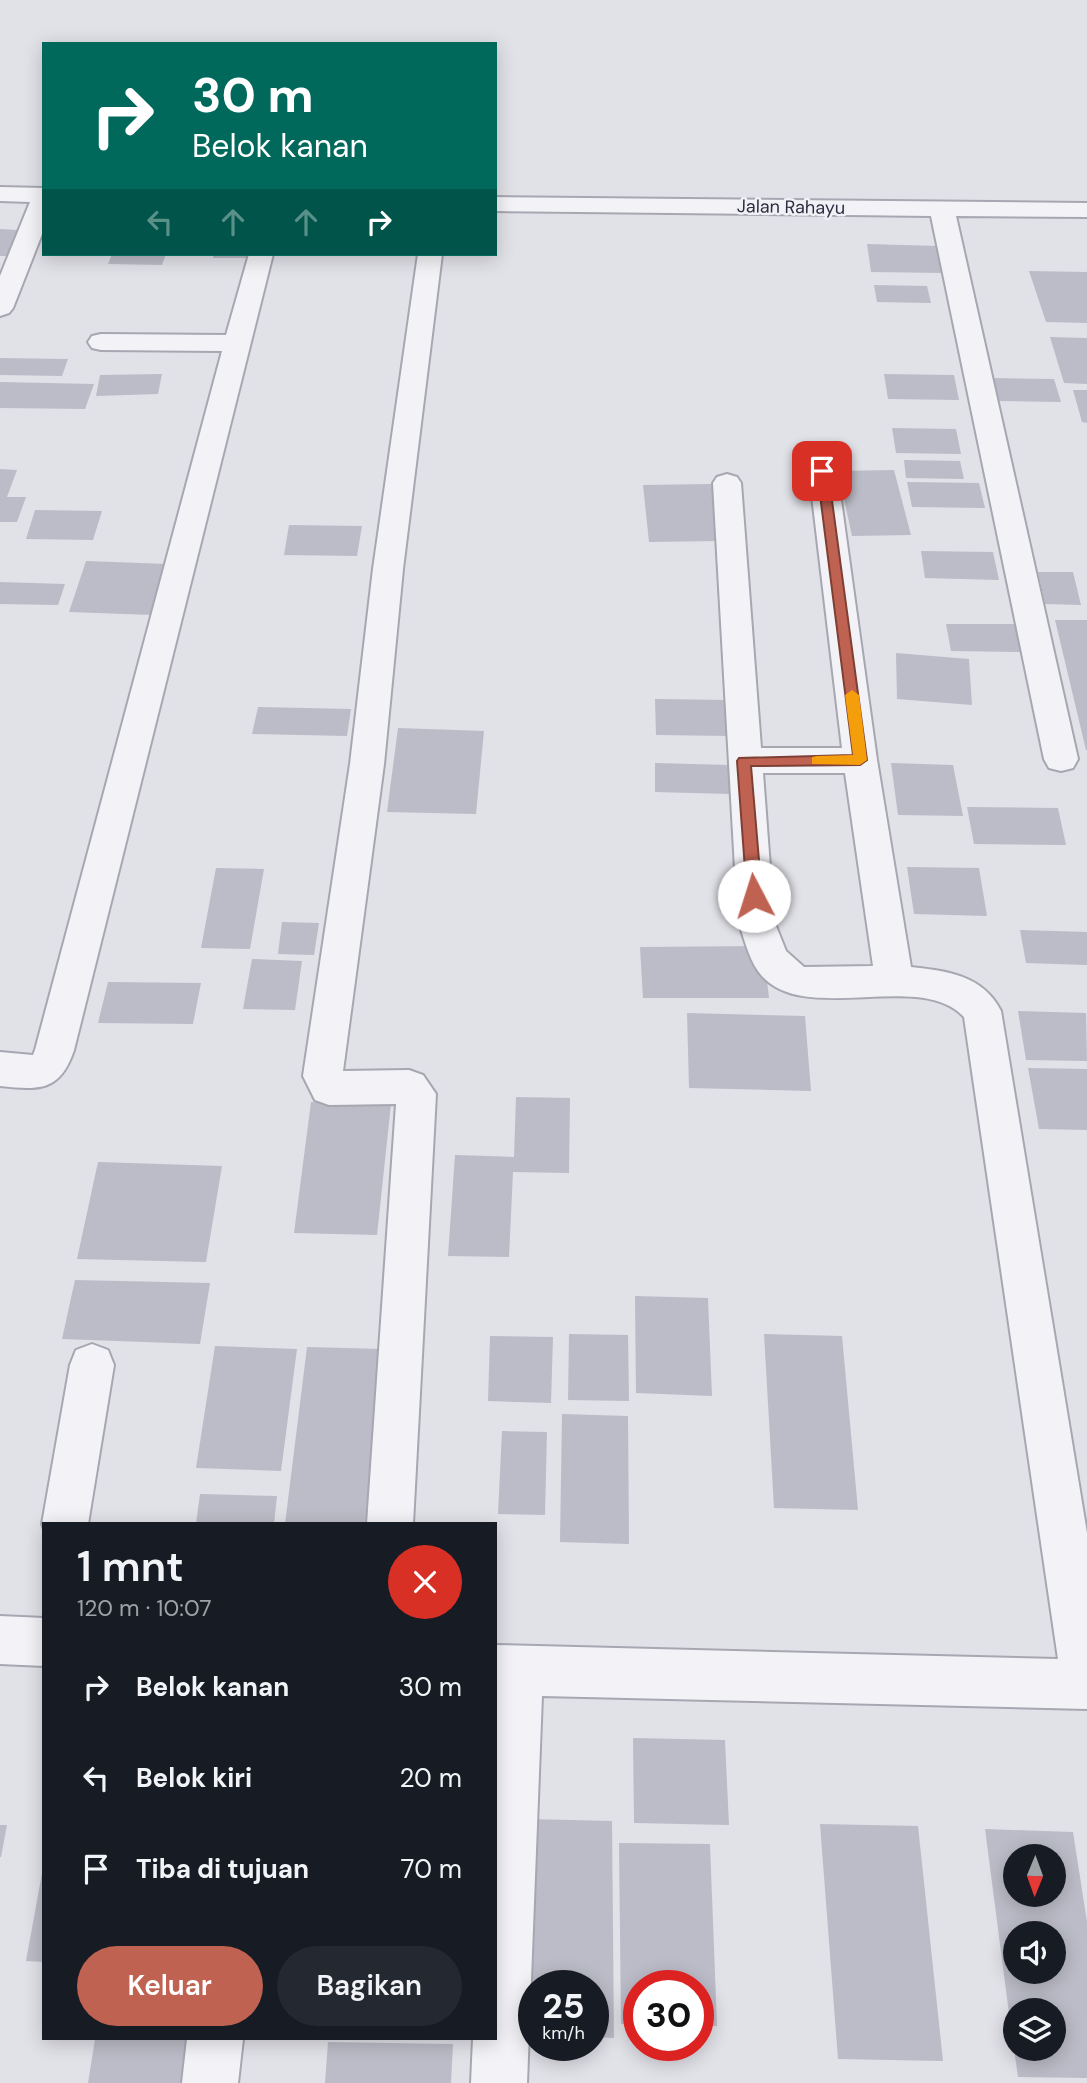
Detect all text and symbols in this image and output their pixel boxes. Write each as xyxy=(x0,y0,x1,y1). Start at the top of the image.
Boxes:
text: 30 m xyxy=(192,63,314,127)
icon: right xyxy=(77,70,168,161)
text: Belok kanan xyxy=(192,125,368,167)
street label: Jalan Rahayu xyxy=(737,194,845,220)
icon: left xyxy=(141,203,179,241)
icon: ahead xyxy=(214,203,252,241)
icon: ahead xyxy=(287,203,325,241)
icon: right xyxy=(360,203,398,241)
pin xyxy=(792,441,852,501)
icon: arrive xyxy=(803,452,841,490)
position arrow xyxy=(717,859,791,933)
text: 1 mnt xyxy=(77,1539,184,1594)
button: close xyxy=(388,1545,462,1619)
text: 120 m · 10:07 xyxy=(77,1593,212,1623)
icon: right xyxy=(77,1668,115,1706)
text: Belok kanan xyxy=(136,1670,289,1704)
text: 30 m xyxy=(399,1670,462,1704)
icon: left xyxy=(77,1759,115,1797)
text: Belok kiri xyxy=(136,1761,252,1795)
text: 20 m xyxy=(399,1761,462,1795)
north arrow xyxy=(1003,1844,1066,1908)
map controls xyxy=(1003,1844,1066,2061)
icon: arrive xyxy=(77,1850,115,1888)
text: Tiba di tujuan xyxy=(136,1852,309,1886)
text: 70 m xyxy=(401,1852,462,1886)
button: sound xyxy=(1003,1921,1066,1984)
button: Keluar xyxy=(77,1946,263,2026)
button: Bagikan xyxy=(277,1946,462,2026)
speed limit sign: 30 xyxy=(623,1970,714,2061)
text: 25 xyxy=(543,1983,584,2029)
button: layers xyxy=(1003,1998,1066,2061)
text: km/h xyxy=(542,2021,585,2045)

